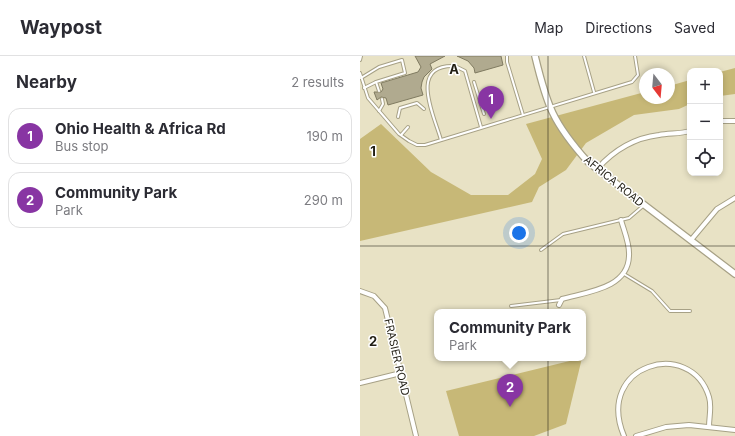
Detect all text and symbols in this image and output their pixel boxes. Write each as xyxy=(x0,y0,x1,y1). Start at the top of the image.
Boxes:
text: Waypost xyxy=(20,16,102,39)
text: Map xyxy=(534,19,563,36)
text: Directions xyxy=(585,19,652,36)
text: Saved xyxy=(674,19,715,36)
text: A xyxy=(449,61,459,77)
north arrow xyxy=(639,68,675,104)
map controls xyxy=(687,68,723,176)
button: + xyxy=(687,68,723,104)
text: Nearby xyxy=(16,72,77,92)
text: 2 results xyxy=(291,74,344,90)
pin: 1 xyxy=(478,86,504,119)
button: − xyxy=(687,104,723,140)
text: Ohio Health & Africa Rd xyxy=(55,119,226,138)
text: 1 xyxy=(27,128,33,144)
text: 190 m xyxy=(306,128,343,144)
text: Bus stop xyxy=(55,138,108,154)
button: locate xyxy=(687,140,723,176)
text: 1 xyxy=(370,143,376,159)
street label: AFRICA ROAD xyxy=(581,153,647,210)
text: Community Park xyxy=(55,183,177,202)
text: 2 xyxy=(26,192,34,208)
text: 290 m xyxy=(304,192,343,208)
text: Park xyxy=(55,202,83,218)
your location xyxy=(509,223,529,243)
popup xyxy=(434,309,586,361)
street label: FRASIER ROAD xyxy=(381,317,413,397)
text: Community Park xyxy=(449,318,571,337)
text: 2 xyxy=(369,333,377,349)
text: Park xyxy=(449,337,477,353)
pin: 2 xyxy=(497,374,523,407)

